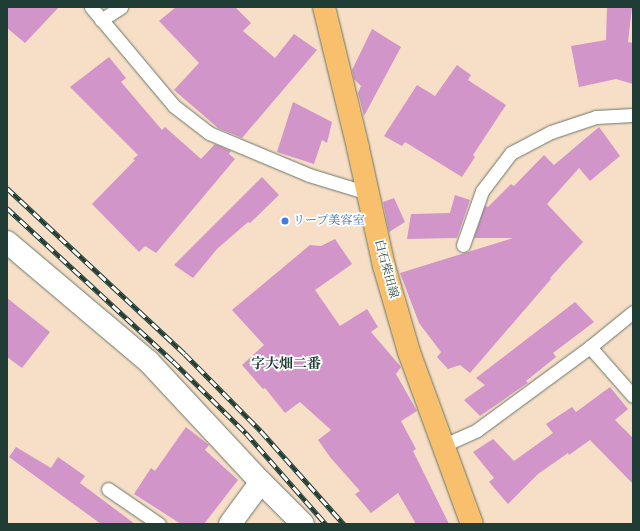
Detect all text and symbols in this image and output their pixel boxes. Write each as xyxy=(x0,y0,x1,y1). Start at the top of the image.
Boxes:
place label: リープ美容室 xyxy=(293,214,365,228)
marker: リープ美容室 xyxy=(280,216,290,226)
street label: 白石柴田線 xyxy=(371,238,401,300)
district label: 字大畑二番 xyxy=(251,356,321,372)

